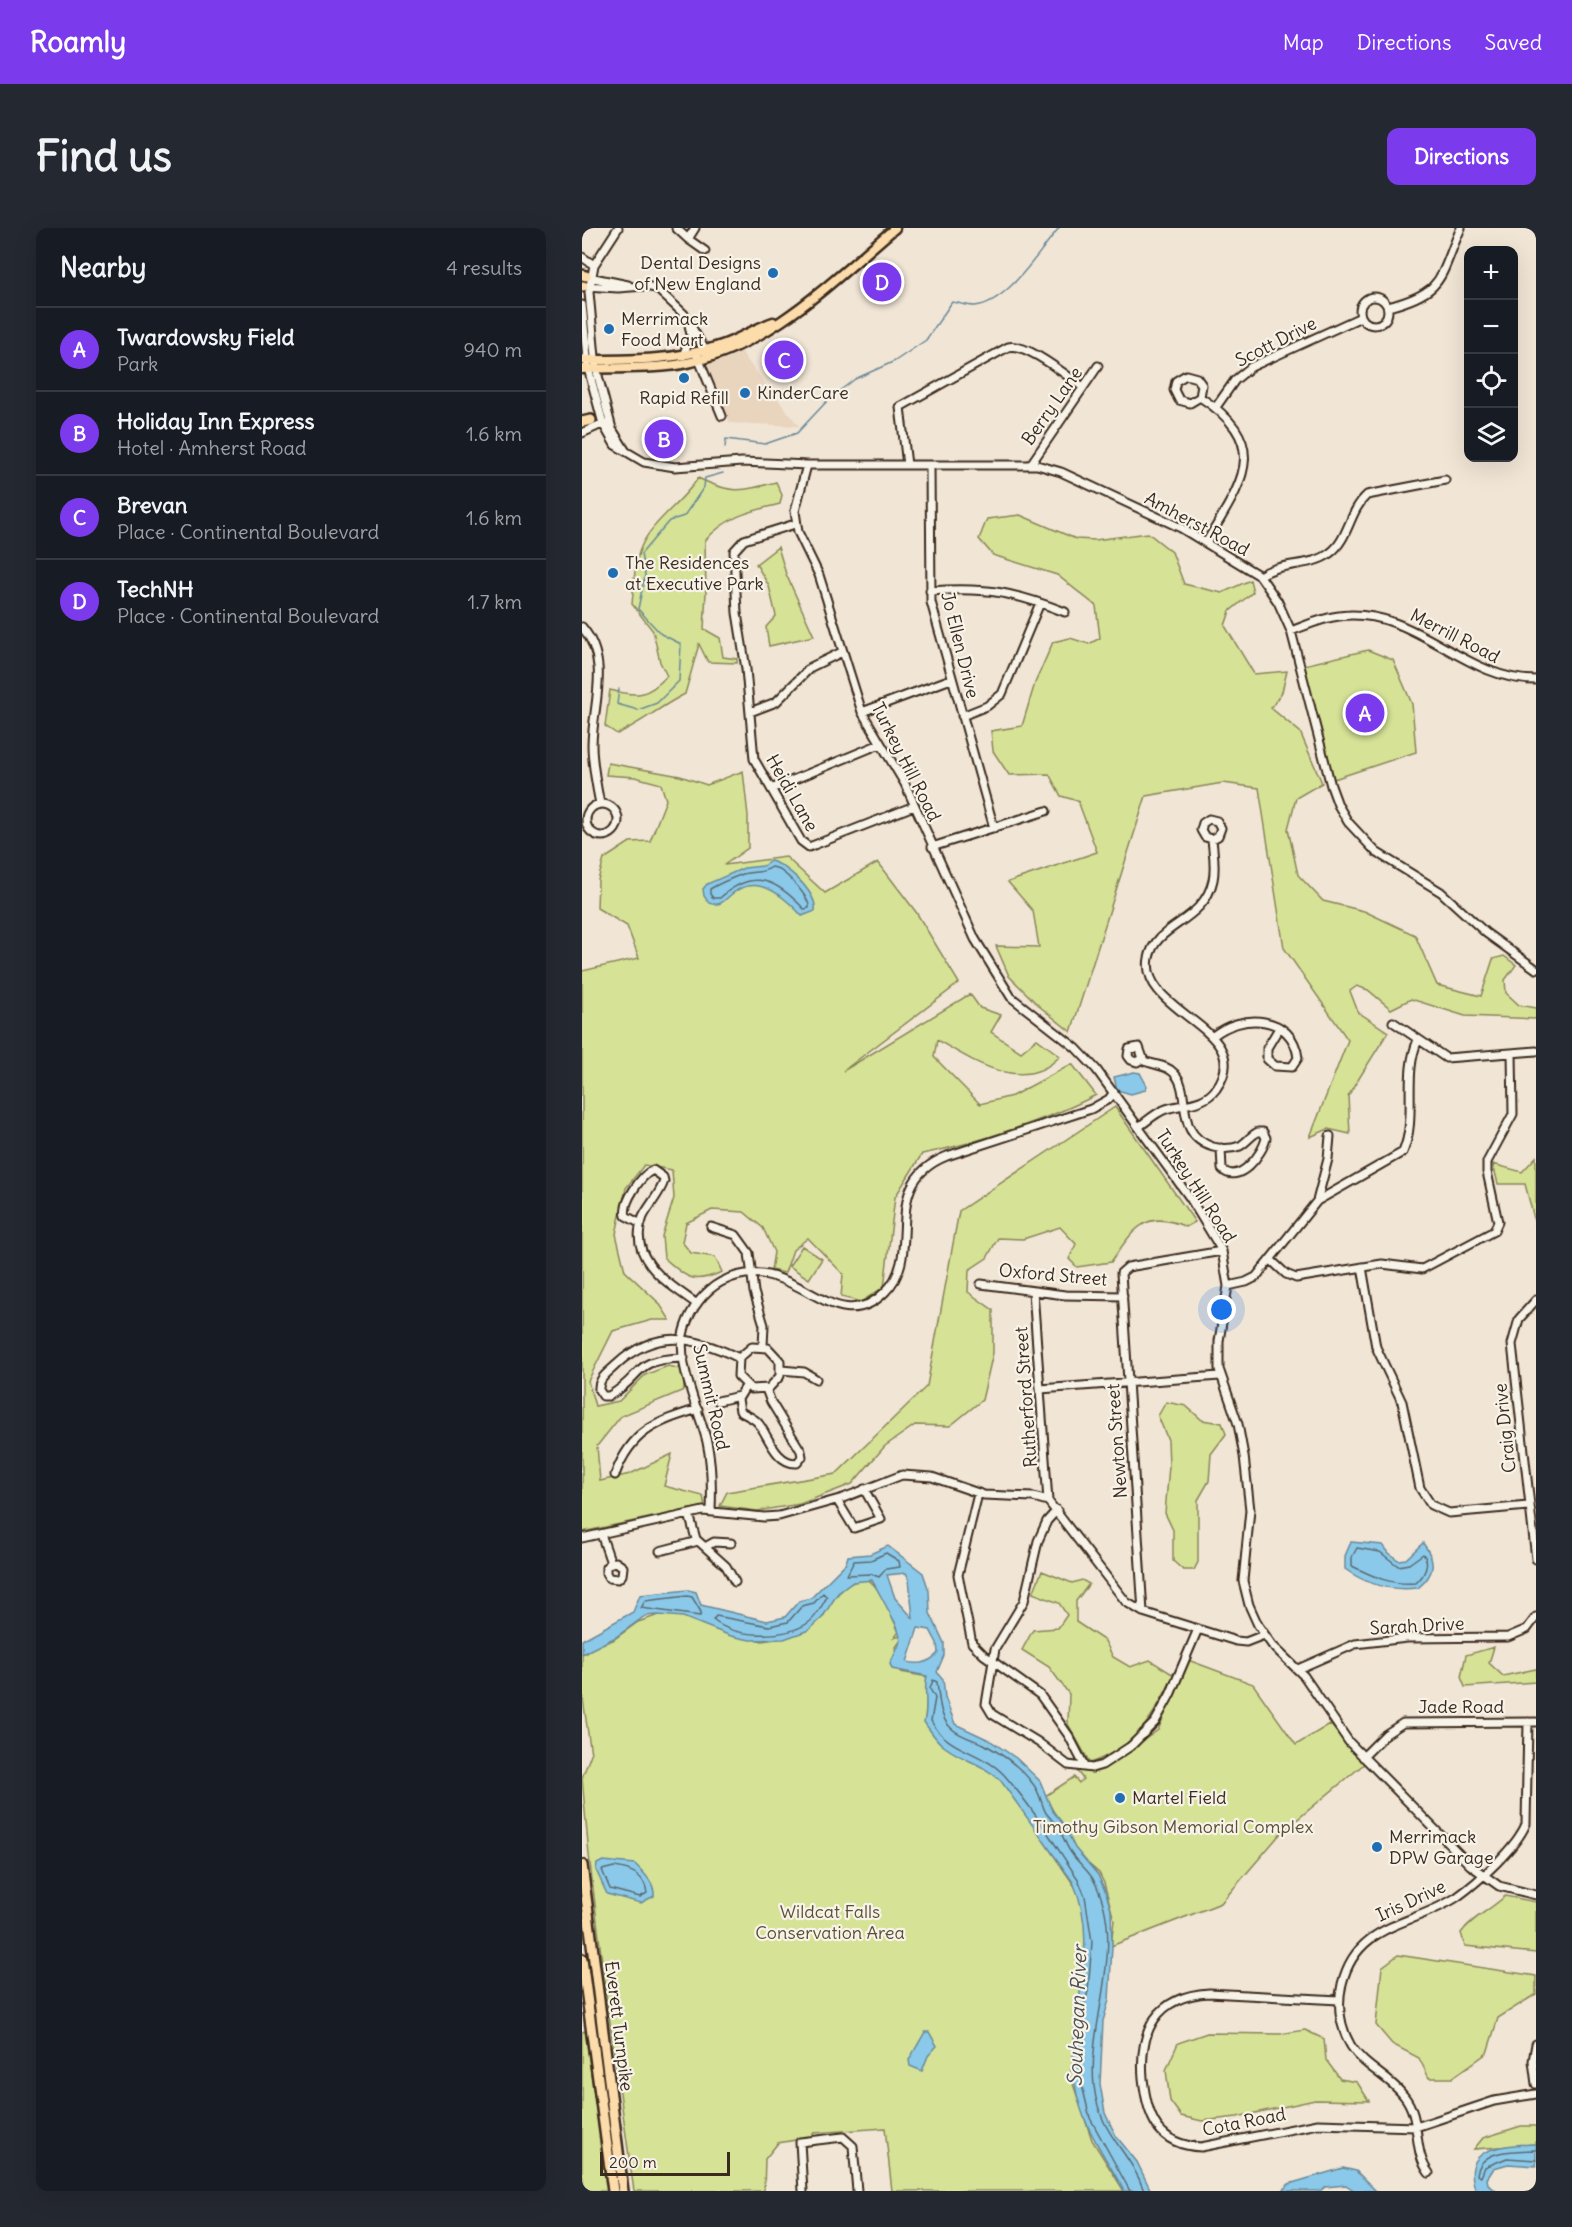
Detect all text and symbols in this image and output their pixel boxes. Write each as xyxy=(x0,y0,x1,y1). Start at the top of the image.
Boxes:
text: Roamly xyxy=(30,24,126,60)
text: Map xyxy=(1283,29,1324,56)
text: Directions xyxy=(1357,29,1451,56)
text: Saved xyxy=(1484,29,1542,56)
button: Directions xyxy=(1387,128,1536,185)
text: Find us xyxy=(36,130,172,182)
map controls xyxy=(1464,246,1518,462)
button: + xyxy=(1464,246,1518,300)
text: Nearby xyxy=(60,251,146,284)
place label: Dental Designs of New England xyxy=(634,251,761,295)
text: 4 results xyxy=(446,255,522,280)
pin: D xyxy=(862,260,902,304)
marker: Dental Designs of New England xyxy=(766,266,780,280)
button: − xyxy=(1464,300,1518,354)
place label: Merrimack Food Mart xyxy=(621,307,708,351)
street label: Scott Drive xyxy=(1231,311,1320,372)
marker: Merrimack Food Mart xyxy=(602,322,616,336)
text: Twardowsky Field xyxy=(117,323,294,351)
text: A xyxy=(73,337,86,362)
text: 940 m xyxy=(463,337,522,362)
pin: C xyxy=(764,338,804,382)
text: Park xyxy=(117,351,158,376)
button: locate xyxy=(1464,354,1518,408)
street label: Berry Lane xyxy=(1016,362,1087,449)
marker: Rapid Refill xyxy=(677,371,691,385)
place label: KinderCare xyxy=(757,381,849,404)
place label: Rapid Refill xyxy=(639,386,729,409)
marker: KinderCare xyxy=(738,386,752,400)
text: Holiday Inn Express xyxy=(117,407,315,435)
button: layers xyxy=(1464,408,1518,462)
pin: B xyxy=(644,416,683,462)
text: B xyxy=(73,421,86,446)
text: 1.6 km xyxy=(466,421,522,446)
text: Hotel · Amherst Road xyxy=(117,435,307,460)
street label: Amherst Road xyxy=(1141,486,1254,561)
text: Brevan xyxy=(117,491,187,519)
text: C xyxy=(73,505,86,530)
text: 1.6 km xyxy=(466,505,522,530)
text: Place · Continental Boulevard xyxy=(117,519,379,544)
place label: The Residences at Executive Park xyxy=(625,551,764,595)
marker: The Residences at Executive Park xyxy=(606,566,620,580)
text: TechNH xyxy=(117,575,194,603)
text: D xyxy=(72,589,87,614)
text: 1.7 km xyxy=(468,589,522,614)
street label: Jo Ellen Drive xyxy=(936,589,985,701)
text: Place · Continental Boulevard xyxy=(117,603,379,628)
street label: Merrill Road xyxy=(1407,603,1504,668)
pin: A xyxy=(1346,690,1384,736)
street label: Turkey Hill Road xyxy=(867,698,947,826)
street label: Heidi Lane xyxy=(761,750,824,836)
street label: Turkey Hill Road xyxy=(1151,1125,1242,1247)
street label: Oxford Street xyxy=(998,1258,1108,1291)
your location xyxy=(1207,1295,1236,1324)
street label: Rutherford Street xyxy=(1009,1326,1042,1468)
street label: Summit Road xyxy=(688,1341,735,1453)
street label: Craig Drive xyxy=(1488,1382,1521,1474)
street label: Newton Street xyxy=(1101,1383,1132,1499)
street label: Sarah Drive xyxy=(1369,1612,1465,1639)
street label: Jade Road xyxy=(1418,1695,1504,1718)
place label: Martel Field xyxy=(1132,1786,1227,1809)
marker: Martel Field xyxy=(1113,1791,1127,1805)
park label: Timothy Gibson Memorial Complex xyxy=(1033,1815,1313,1838)
place label: Merrimack DPW Garage xyxy=(1389,1825,1494,1869)
marker: Merrimack DPW Garage xyxy=(1370,1840,1384,1854)
street label: Iris Drive xyxy=(1372,1874,1449,1927)
park label: Wildcat Falls Conservation Area xyxy=(755,1900,905,1944)
water label: Souhegan River xyxy=(1062,1942,1092,2087)
street label: Everett Turnpike xyxy=(600,1959,639,2092)
street label: Cota Road xyxy=(1200,2102,1288,2141)
scale bar xyxy=(600,2149,730,2176)
text: 200 m xyxy=(609,2152,657,2172)

